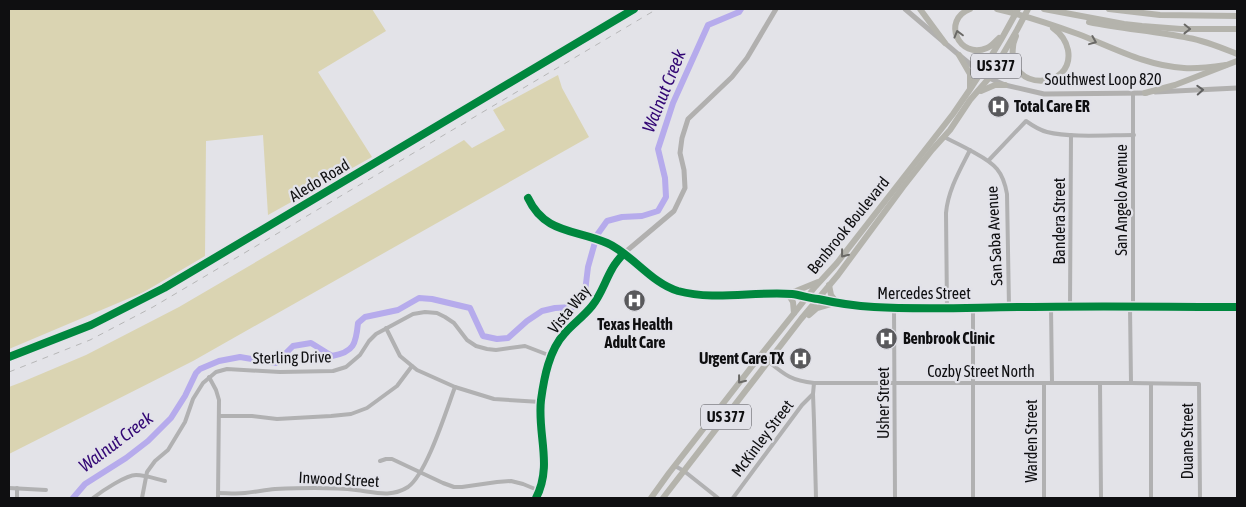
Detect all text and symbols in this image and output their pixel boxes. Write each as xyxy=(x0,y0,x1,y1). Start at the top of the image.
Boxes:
one-way arrow xyxy=(1184,24,1191,34)
one-way arrow xyxy=(953,30,964,38)
one-way arrow xyxy=(1089,35,1097,45)
water label: Walnut Creek xyxy=(637,45,690,135)
road number: US 377 xyxy=(971,54,1021,78)
street label: Southwest Loop 820 xyxy=(1044,70,1162,89)
one-way arrow xyxy=(1196,84,1204,95)
hospital icon: Total Care ER xyxy=(986,94,1010,118)
place label: Total Care ER xyxy=(1014,97,1090,115)
street label: San Angelo Avenue xyxy=(1112,144,1131,256)
street label: Aledo Road xyxy=(286,155,352,205)
street label: Benbrook Boulevard xyxy=(803,173,893,277)
street label: Bandera Street xyxy=(1050,177,1068,264)
street label: San Saba Avenue xyxy=(982,186,1006,286)
one-way arrow xyxy=(841,248,849,257)
street label: Vista Way xyxy=(544,281,595,337)
street label: Mercedes Street xyxy=(877,284,971,302)
hospital icon: Texas Health Adult Care xyxy=(623,288,647,312)
place label: Texas Health Adult Care xyxy=(597,315,673,351)
hospital icon: Benbrook Clinic xyxy=(875,326,899,350)
place label: Benbrook Clinic xyxy=(903,329,995,347)
hospital icon: Urgent Care TX xyxy=(788,346,812,370)
street label: Sterling Drive xyxy=(252,347,332,368)
place label: Urgent Care TX xyxy=(699,349,785,367)
street label: Cozby Street North xyxy=(927,362,1035,381)
street label: Usher Street xyxy=(874,367,892,439)
one-way arrow xyxy=(739,374,747,383)
street label: McKinley Street xyxy=(727,396,798,480)
street label: Warden Street xyxy=(1022,399,1040,483)
street label: Duane Street xyxy=(1178,402,1196,479)
road number: US 377 xyxy=(701,404,751,430)
water label: Walnut Creek xyxy=(74,406,158,476)
street label: Inwood Street xyxy=(298,468,380,490)

